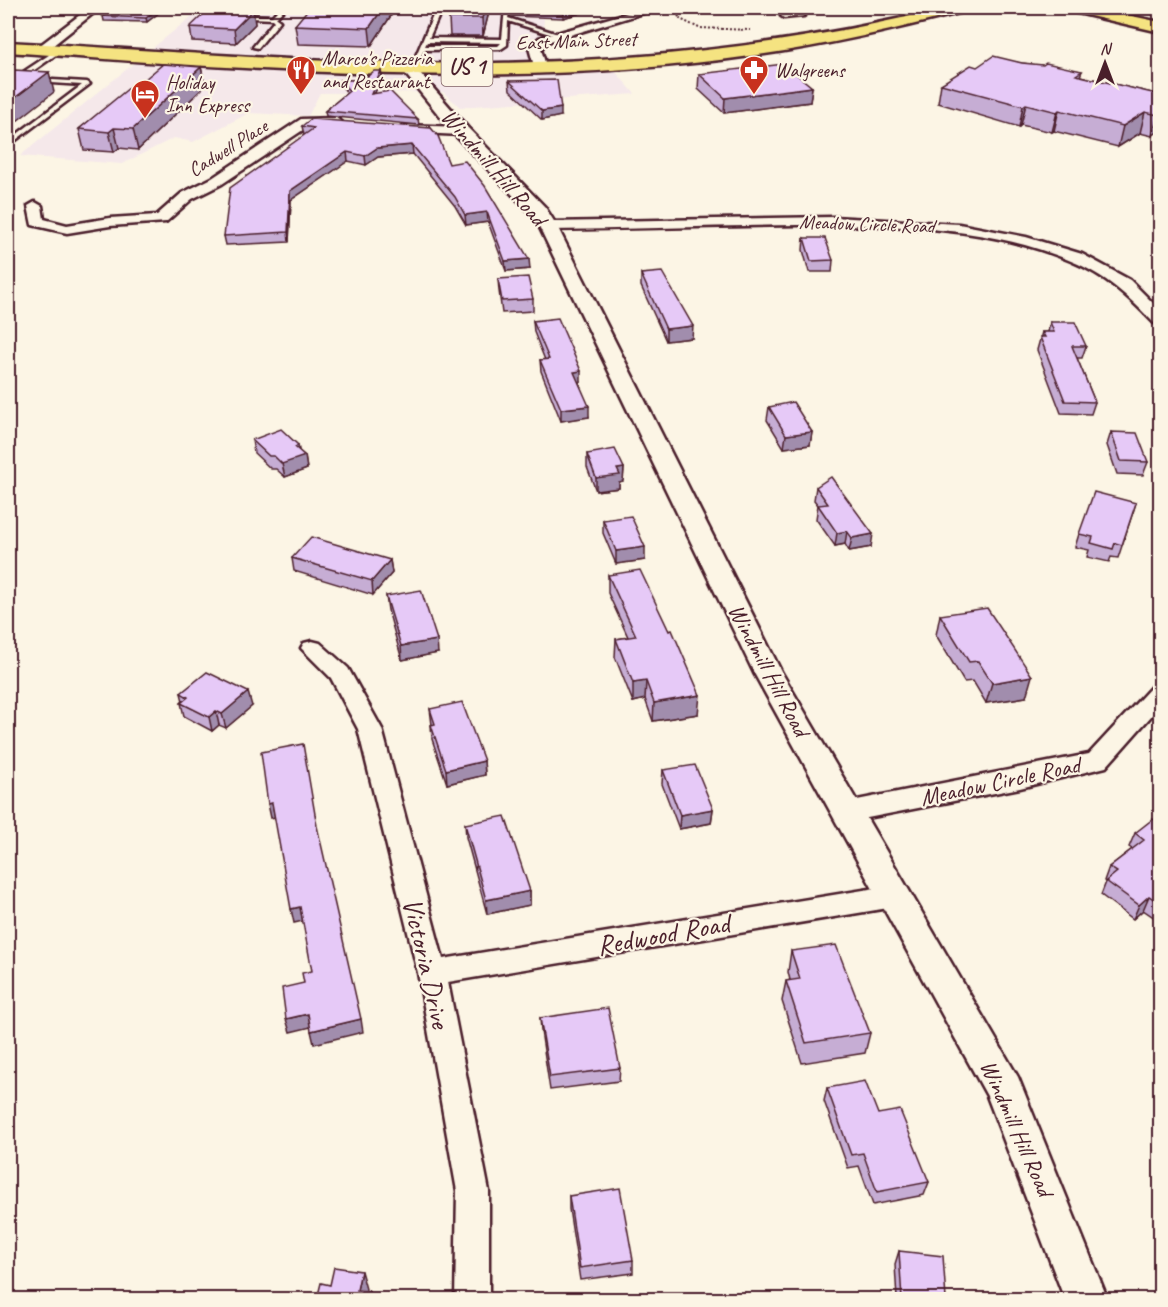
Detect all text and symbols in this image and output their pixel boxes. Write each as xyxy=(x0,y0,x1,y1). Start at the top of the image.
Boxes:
street label: East Main Street xyxy=(515,26,640,56)
north arrow xyxy=(1075,33,1135,93)
text: N xyxy=(1100,39,1113,59)
place label: Marco's Pizzeria and Restaurant xyxy=(322,46,434,94)
road number: US 1 xyxy=(442,48,492,86)
restaurant icon: Marco's Pizzeria and Restaurant xyxy=(285,54,317,96)
pharmacy icon: Walgreens xyxy=(738,54,770,96)
place label: Walgreens xyxy=(775,58,847,83)
place label: Holiday Inn Express xyxy=(166,70,251,118)
hotel icon: Holiday Inn Express xyxy=(129,78,161,120)
street label: Windmill Hill Road xyxy=(435,102,556,235)
street label: Cadwell Place xyxy=(184,113,274,182)
street label: Meadow Circle Road xyxy=(799,209,938,239)
street label: Windmill Hill Road xyxy=(721,599,818,745)
street label: Meadow Circle Road xyxy=(917,749,1086,813)
street label: Victoria Drive xyxy=(395,894,459,1033)
street label: Redwood Road xyxy=(594,904,736,963)
street label: Windmill Hill Road xyxy=(974,1055,1062,1204)

